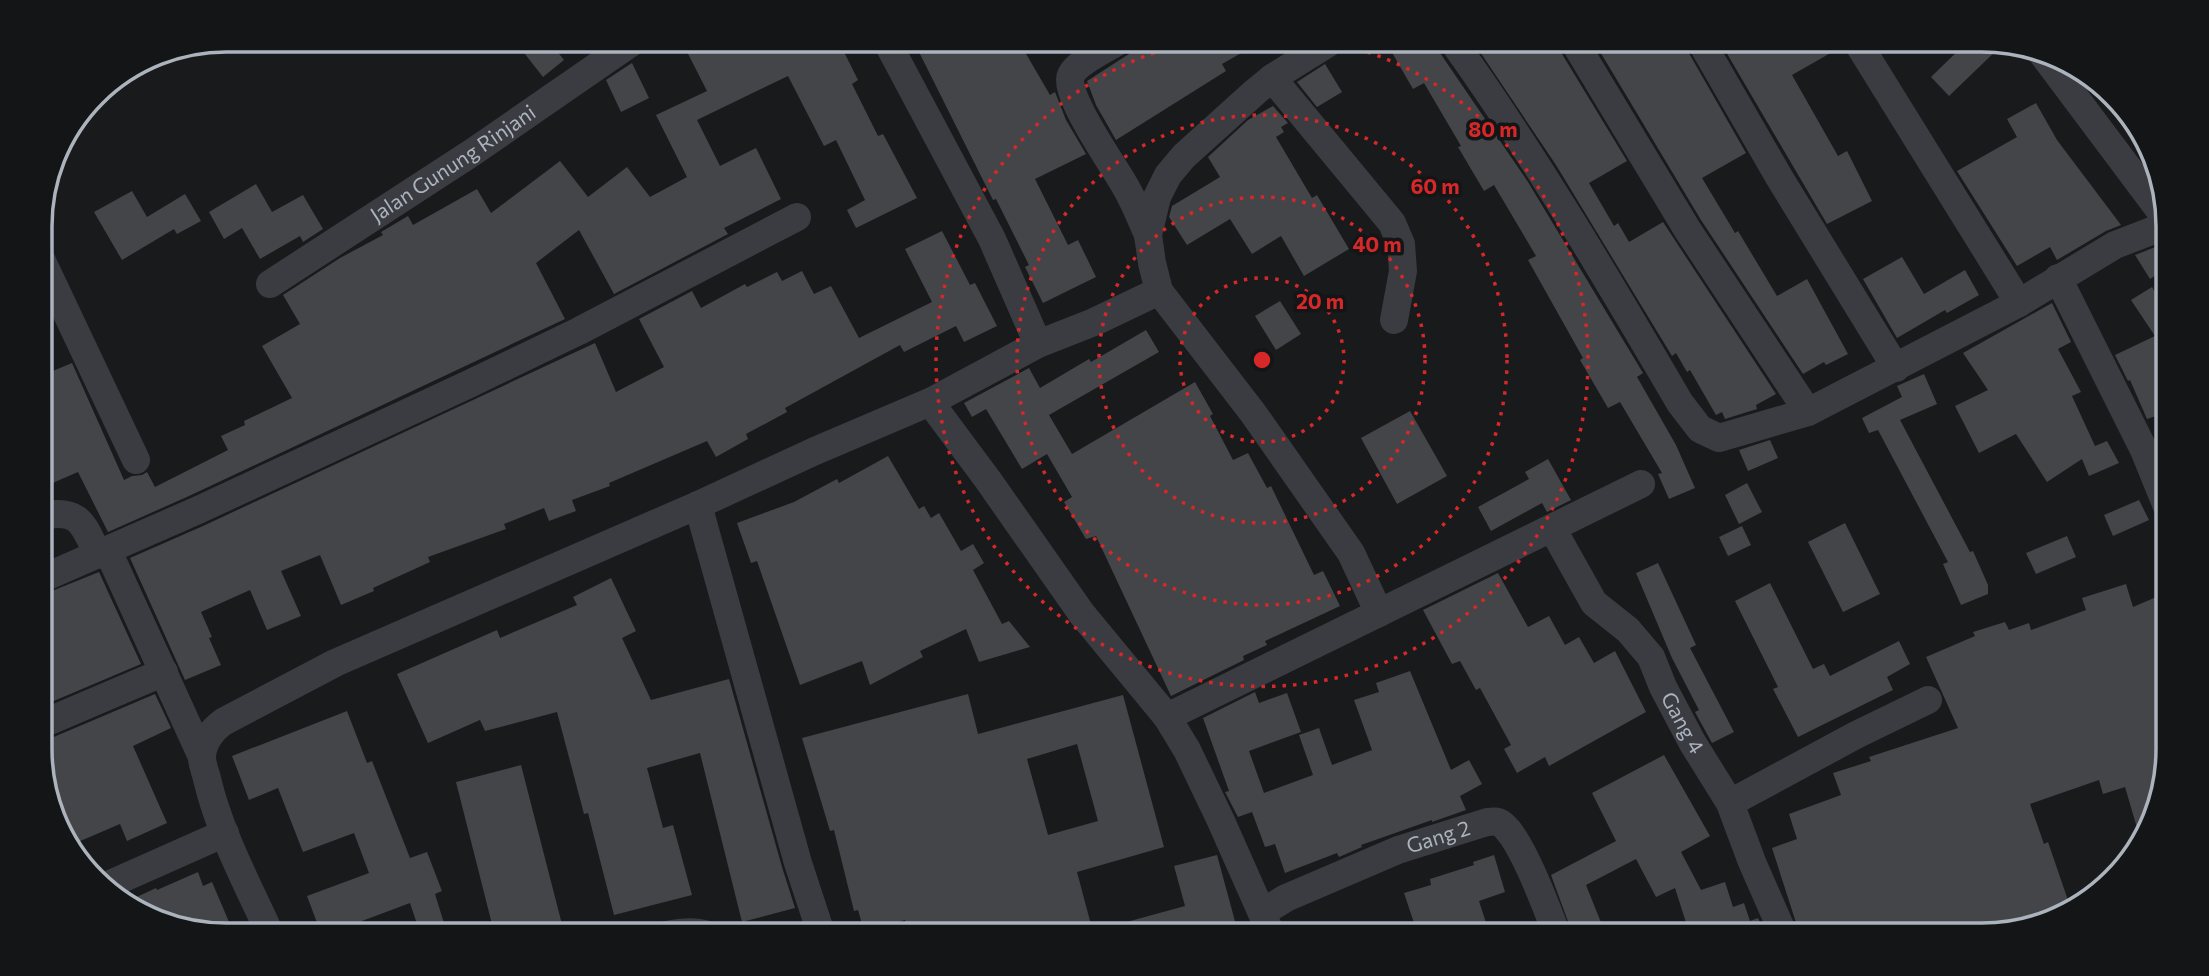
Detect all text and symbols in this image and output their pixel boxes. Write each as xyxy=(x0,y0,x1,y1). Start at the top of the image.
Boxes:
street label: Jalan Gunung Rinjani xyxy=(365,99,540,227)
text: 80 m xyxy=(1468,116,1518,141)
text: 60 m xyxy=(1410,173,1460,198)
text: 40 m xyxy=(1352,231,1402,256)
text: 20 m xyxy=(1296,288,1344,313)
centre of rings xyxy=(1250,348,1274,372)
street label: Gang 4 xyxy=(1657,687,1710,758)
street label: Gang 2 xyxy=(1403,814,1473,858)

